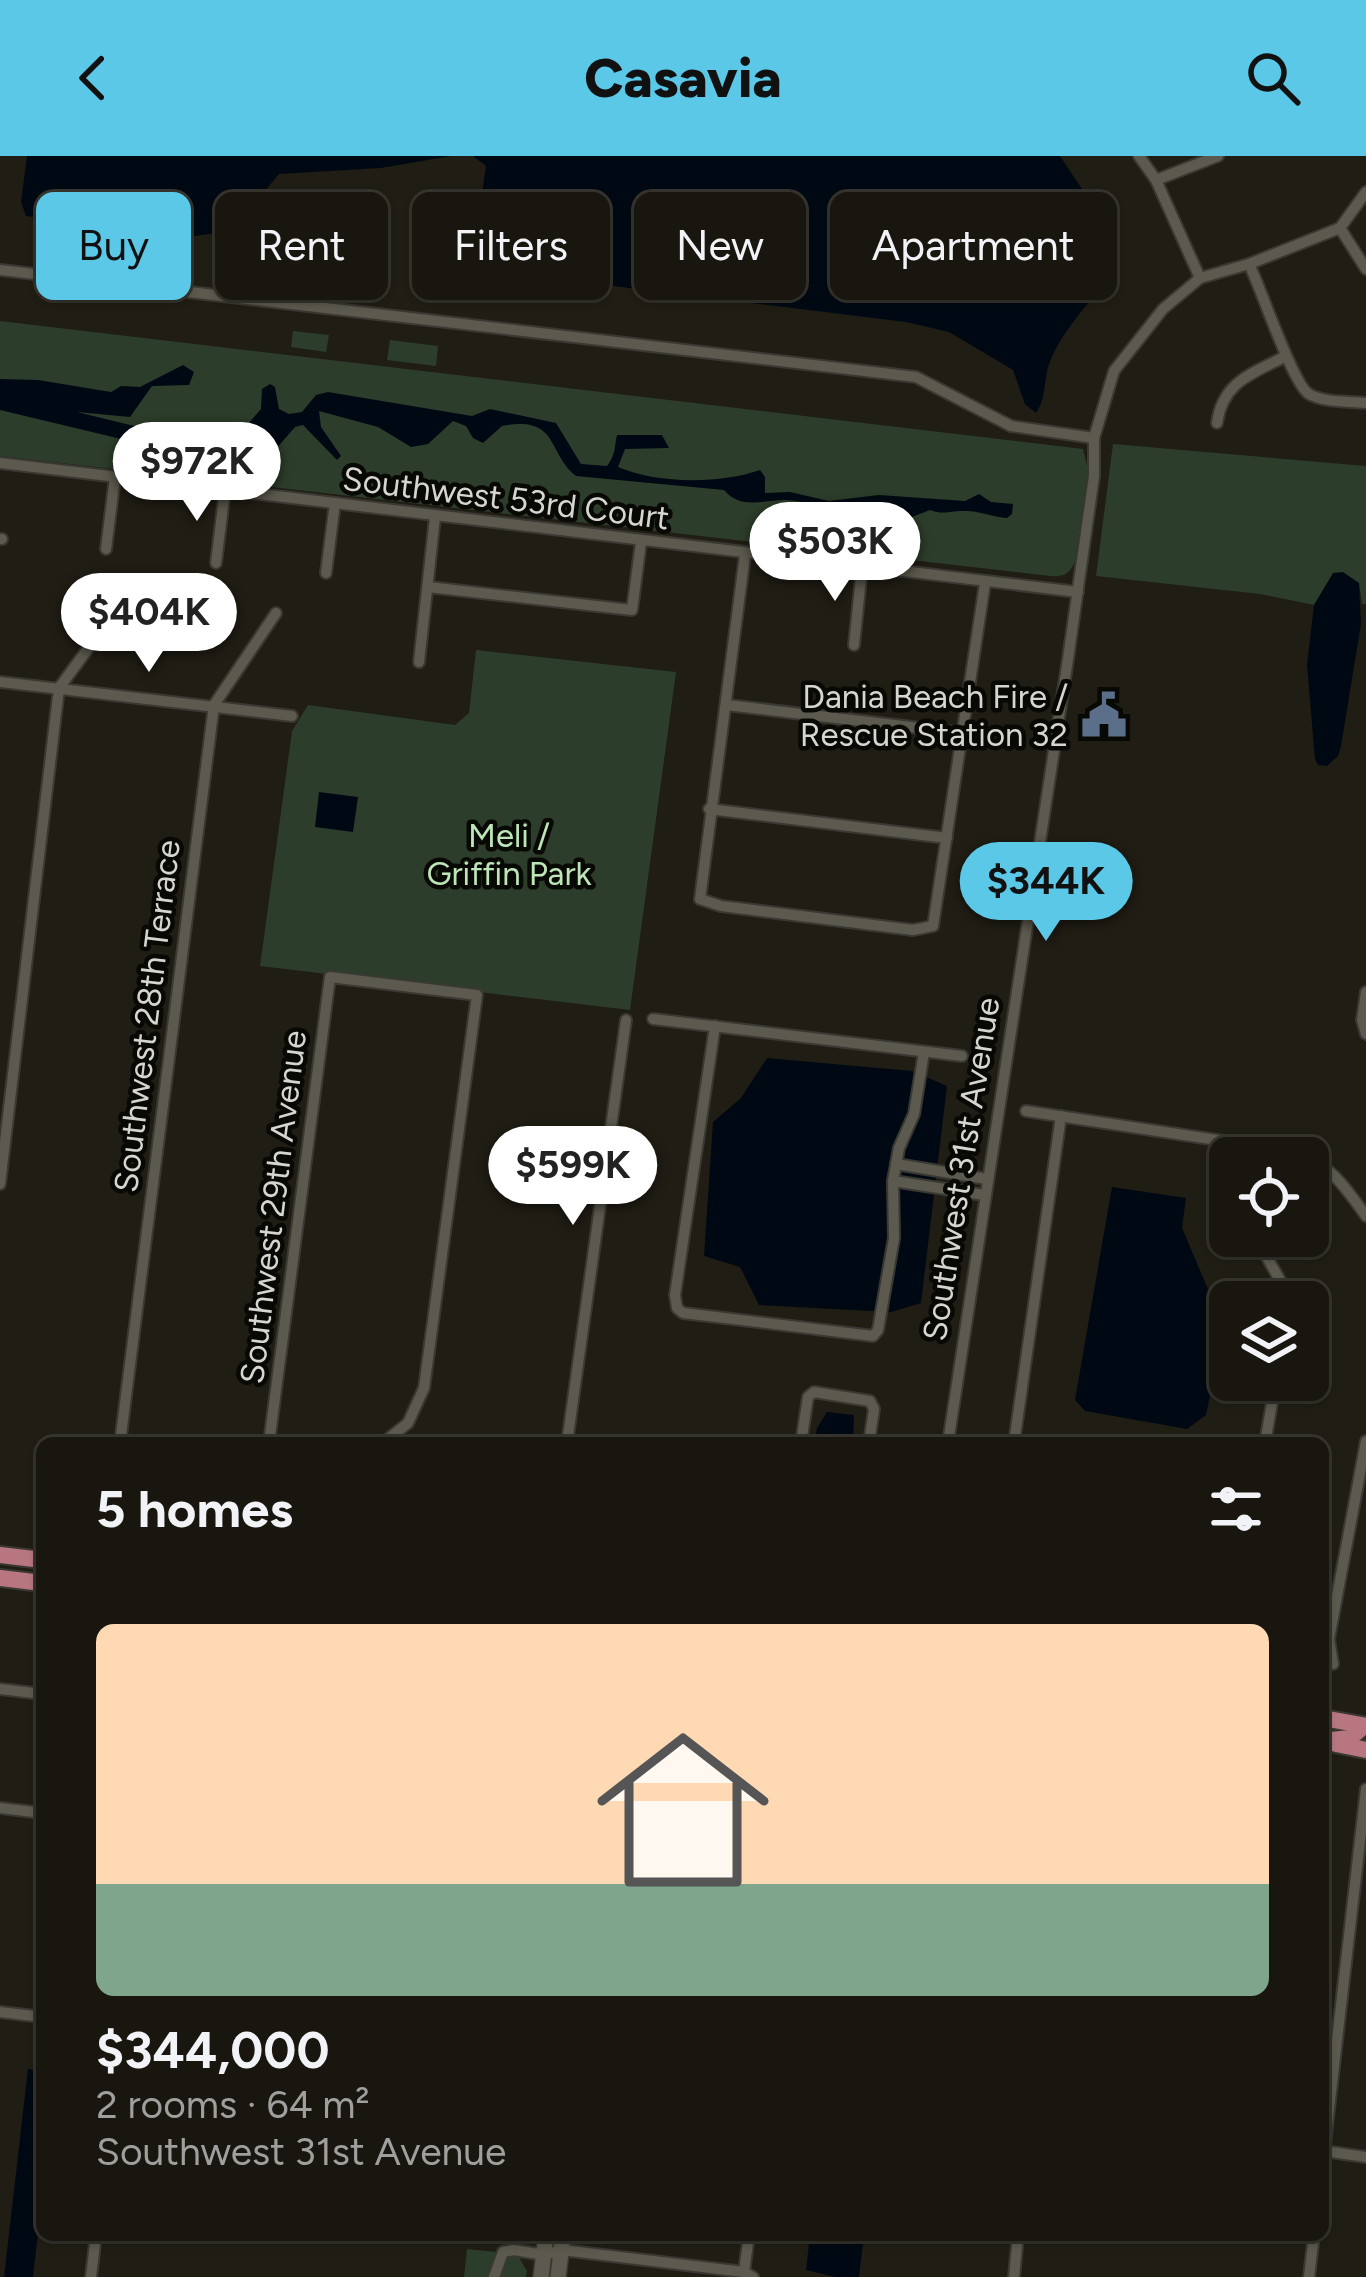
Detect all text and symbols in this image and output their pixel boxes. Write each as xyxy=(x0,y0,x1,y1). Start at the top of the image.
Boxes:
icon: back xyxy=(60,45,126,111)
icon: search xyxy=(1240,45,1306,111)
text: Casavia xyxy=(584,46,782,111)
chip: Buy xyxy=(36,192,191,300)
chip: Rent xyxy=(215,192,388,300)
chip: Filters xyxy=(412,192,610,300)
chip: New xyxy=(634,192,806,300)
chip: Apartment xyxy=(830,192,1117,300)
pin: $972K xyxy=(113,422,281,524)
text: $972K xyxy=(140,437,254,484)
street label: Southwest 53rd Court xyxy=(341,459,671,537)
pin: $503K xyxy=(751,502,919,604)
text: $503K xyxy=(776,517,894,564)
pin: $404K xyxy=(65,573,233,675)
text: $404K xyxy=(88,588,210,635)
place label: Dania Beach Fire / Rescue Station 32 xyxy=(800,677,1068,754)
public building icon: Dania Beach Fire / Rescue Station 32 xyxy=(1079,690,1129,740)
park label: Meli / Griffin Park xyxy=(426,816,592,893)
street label: Southwest 28th Terrace xyxy=(106,837,188,1195)
pin: $344K xyxy=(962,842,1130,944)
text: $344K xyxy=(987,857,1105,904)
street label: Southwest 31st Avenue xyxy=(915,995,1007,1343)
street label: Southwest 29th Avenue xyxy=(232,1028,314,1386)
pin: $599K xyxy=(489,1126,657,1228)
map controls xyxy=(1209,1137,1329,1401)
button: locate xyxy=(1209,1137,1329,1257)
text: $599K xyxy=(515,1141,631,1188)
button: layers xyxy=(1209,1281,1329,1401)
icon: filters xyxy=(1203,1476,1269,1542)
text: 5 homes xyxy=(96,1479,293,1540)
icon: home xyxy=(575,1702,791,1918)
text: $344,000 xyxy=(96,2020,329,2081)
text: 2 rooms · 64 m² xyxy=(96,2081,370,2128)
text: Southwest 31st Avenue xyxy=(96,2128,506,2175)

